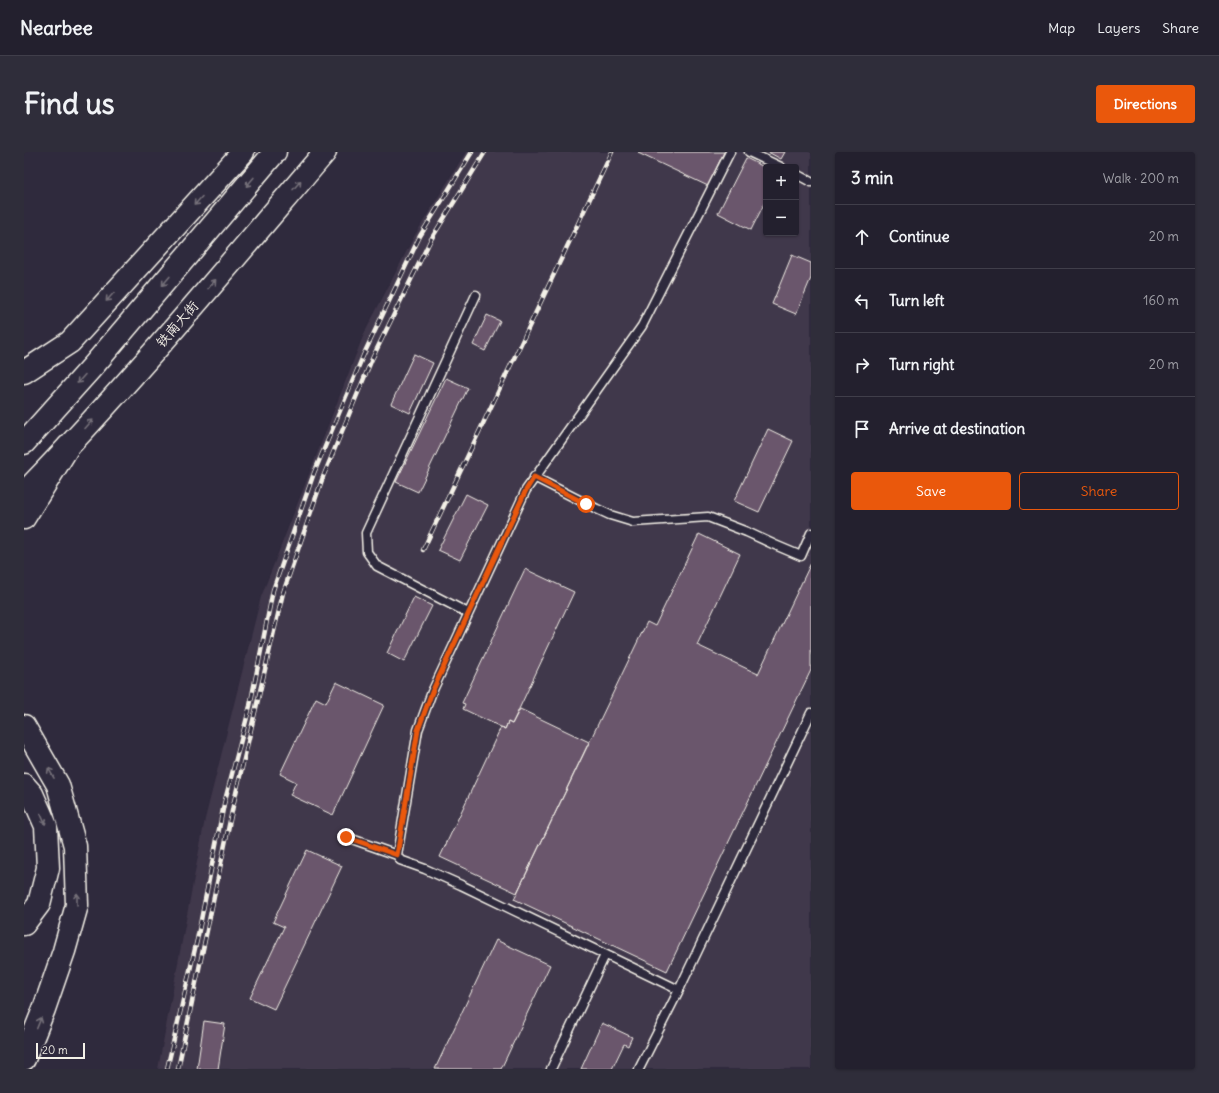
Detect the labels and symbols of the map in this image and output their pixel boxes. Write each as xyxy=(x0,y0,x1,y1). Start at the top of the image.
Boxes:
one-way arrow xyxy=(246,176,255,187)
one-way arrow xyxy=(292,180,301,191)
one-way arrow xyxy=(194,196,203,206)
one-way arrow xyxy=(161,275,170,286)
one-way arrow xyxy=(207,279,217,289)
one-way arrow xyxy=(106,292,115,303)
street label: 铁南大街 xyxy=(152,297,202,351)
one-way arrow xyxy=(77,374,86,385)
one-way arrow xyxy=(85,419,94,429)
route start xyxy=(577,495,595,513)
one-way arrow xyxy=(47,768,55,780)
one-way arrow xyxy=(40,812,47,824)
route end xyxy=(337,828,355,846)
one-way arrow xyxy=(73,893,81,906)
one-way arrow xyxy=(35,1018,43,1030)
scale bar xyxy=(36,1041,85,1060)

